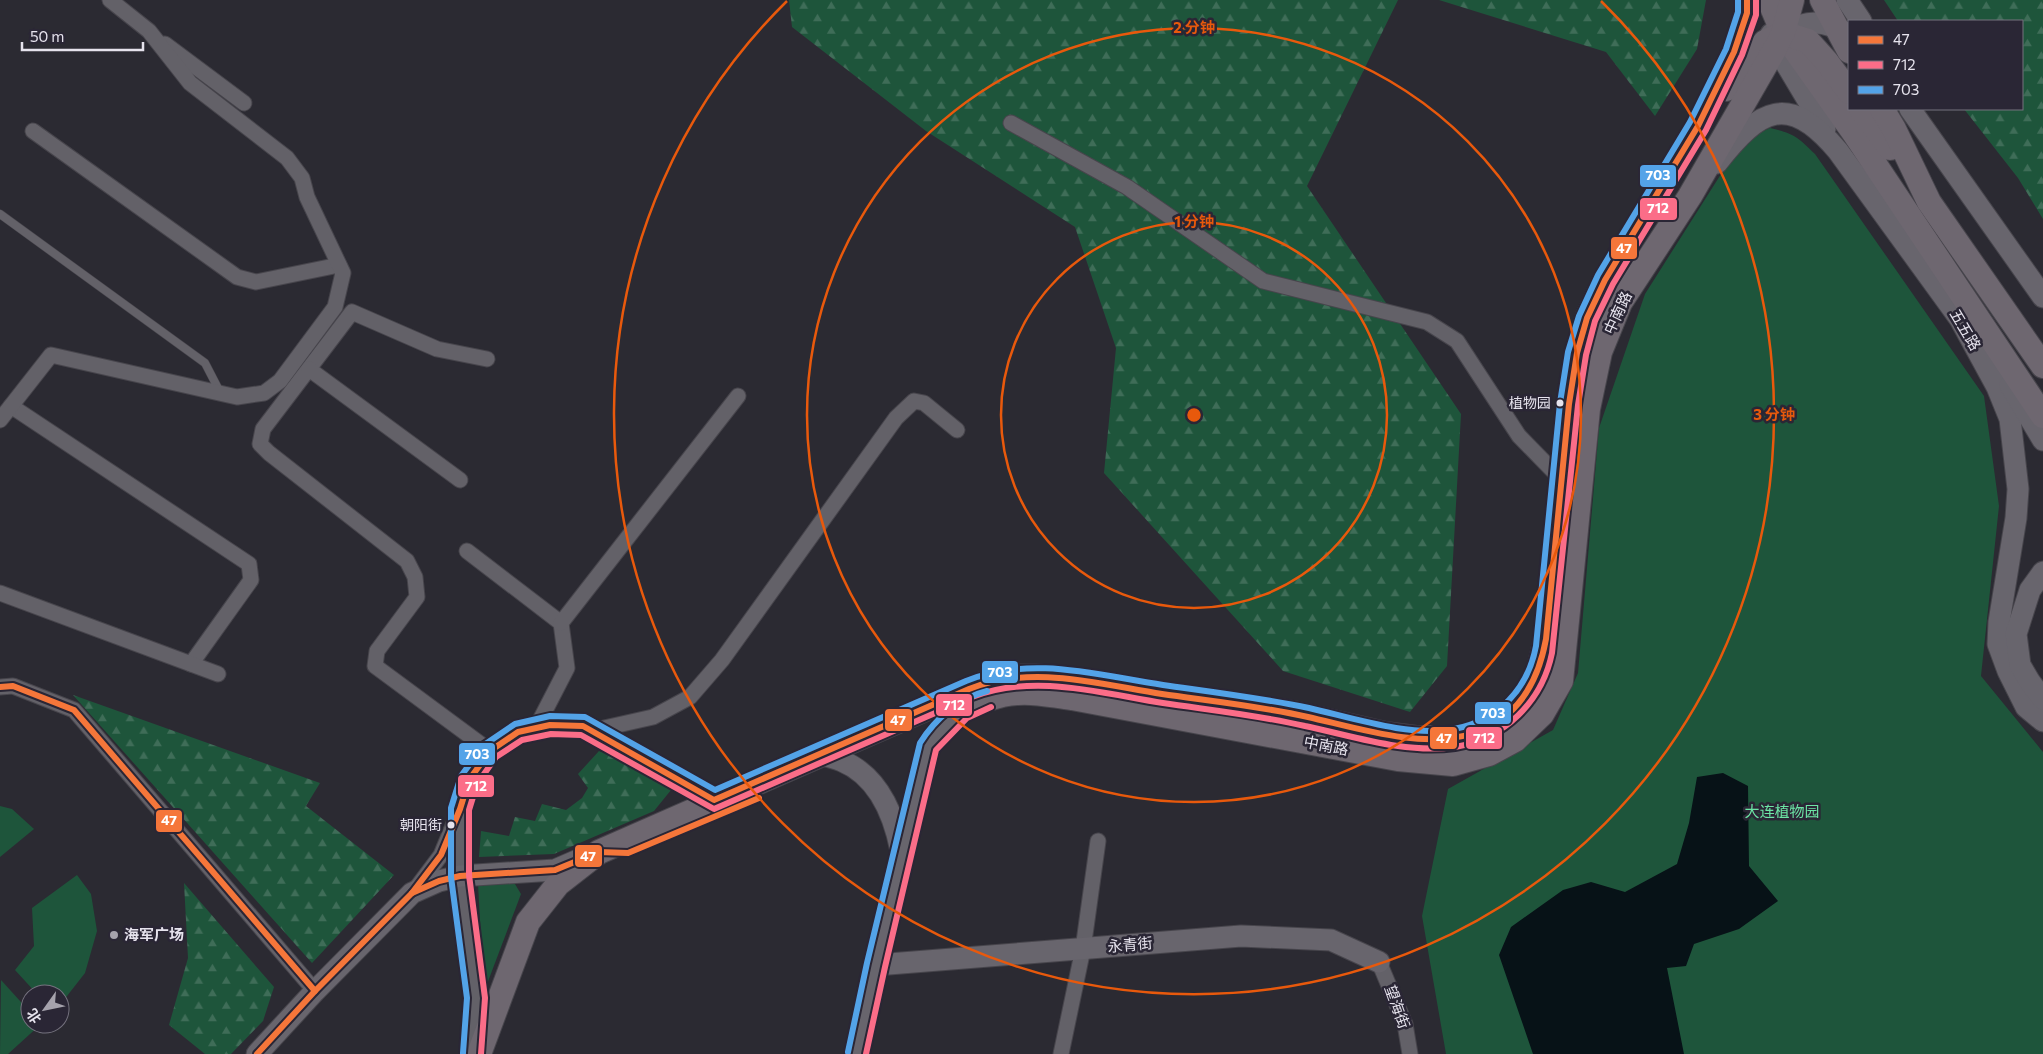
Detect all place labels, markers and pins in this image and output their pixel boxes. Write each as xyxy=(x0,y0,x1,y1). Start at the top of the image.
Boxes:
place label: 植物园 xyxy=(1509,394,1551,411)
marker: 植物园 xyxy=(1555,398,1565,408)
centre of rings xyxy=(1185,406,1203,424)
place label: 朝阳街 xyxy=(400,816,442,833)
marker: 朝阳街 xyxy=(446,820,456,830)
place label: 海军广场 xyxy=(124,925,184,943)
marker: 海军广场 xyxy=(108,929,120,941)

